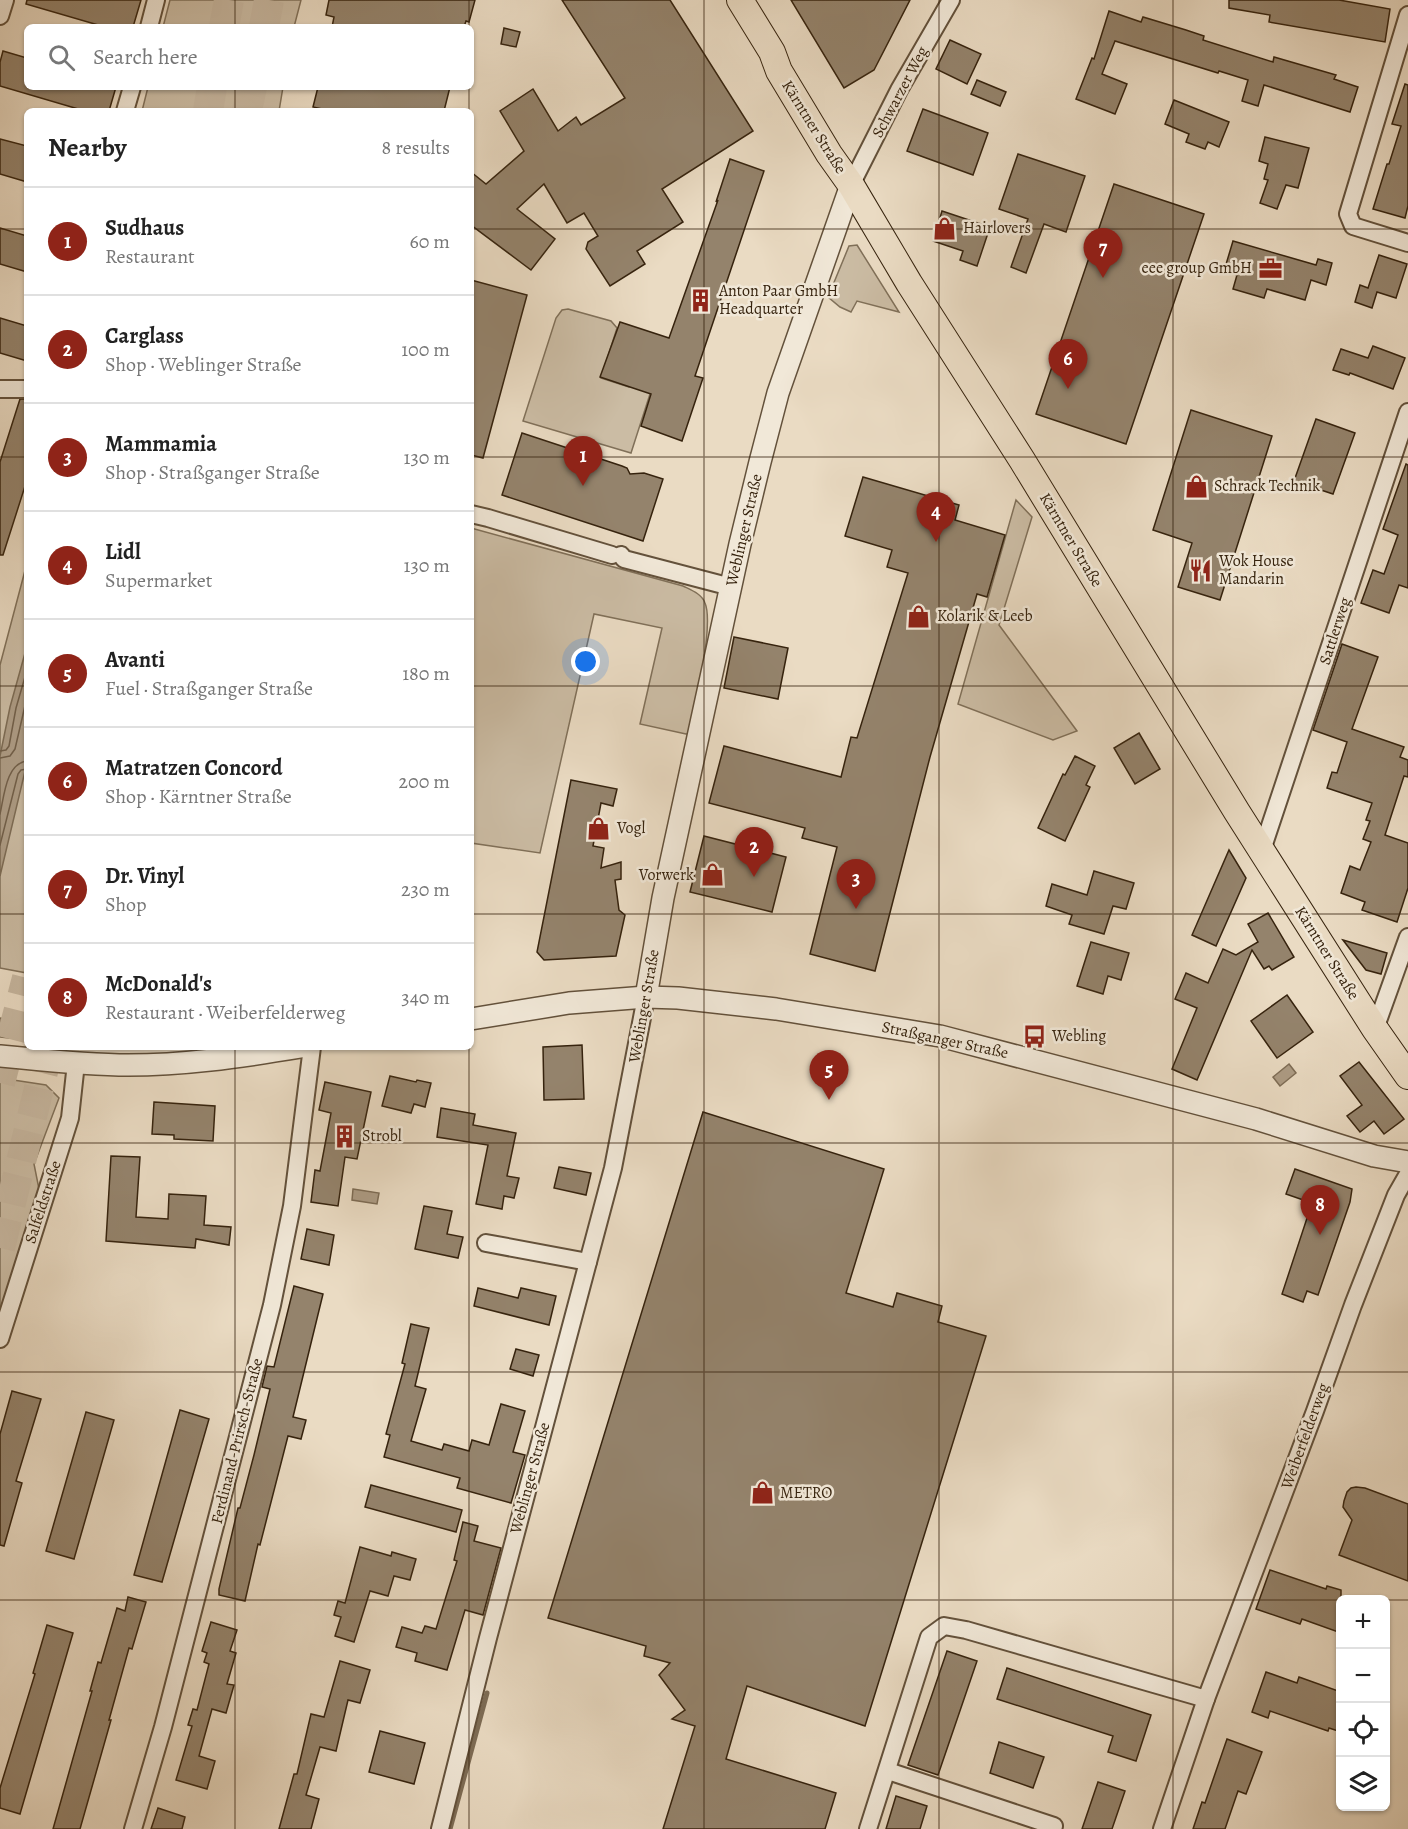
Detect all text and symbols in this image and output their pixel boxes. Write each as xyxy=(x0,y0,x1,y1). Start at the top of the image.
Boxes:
search box xyxy=(24,24,474,90)
icon: search xyxy=(45,41,78,74)
text: Search here xyxy=(93,42,198,72)
street label: Schwarzer Weg xyxy=(867,43,933,141)
street label: Kärntner Straße xyxy=(776,76,852,178)
text: Nearby xyxy=(48,130,127,165)
text: 8 results xyxy=(382,134,450,161)
text: Sudhaus xyxy=(105,213,184,243)
shop icon: Hairlovers xyxy=(932,215,958,241)
place label: Hairlovers xyxy=(963,217,1031,239)
text: 1 xyxy=(64,228,71,255)
text: 60 m xyxy=(410,228,450,255)
pin: 7 xyxy=(1084,228,1122,278)
text: Restaurant xyxy=(105,243,195,270)
office icon: eee group GmbH xyxy=(1257,255,1283,281)
place label: eee group GmbH xyxy=(1142,257,1252,279)
place label: Anton Paar GmbH Headquarter xyxy=(718,280,838,320)
building icon: Anton Paar GmbH Headquarter xyxy=(688,287,714,313)
text: Carglass xyxy=(105,321,184,351)
text: 2 xyxy=(63,336,72,363)
text: 100 m xyxy=(401,336,450,363)
pin: 6 xyxy=(1048,340,1088,389)
text: Shop · Weblinger Straße xyxy=(105,351,302,378)
text: Mammamia xyxy=(105,429,217,459)
pin: 1 xyxy=(564,436,602,486)
text: 3 xyxy=(63,444,72,471)
text: 130 m xyxy=(404,444,450,471)
text: Shop · Straßganger Straße xyxy=(105,459,320,486)
street label: Weblinger Straße xyxy=(720,472,768,589)
shop icon: Schrack Technik xyxy=(1183,473,1209,499)
place label: Schrack Technik xyxy=(1214,475,1320,497)
street label: Kärntner Straße xyxy=(1034,489,1108,591)
pin: 4 xyxy=(916,492,956,542)
text: Lidl xyxy=(105,537,141,567)
place label: Wok House Mandarin xyxy=(1218,550,1294,590)
text: 4 xyxy=(63,552,72,579)
text: 130 m xyxy=(404,552,450,579)
restaurant icon: Wok House Mandarin xyxy=(1188,557,1214,583)
text: Supermarket xyxy=(105,567,212,594)
street label: Sattlerweg xyxy=(1314,594,1356,668)
shop icon: Kolarik & Leeb xyxy=(906,603,932,629)
place label: Kolarik & Leeb xyxy=(937,605,1033,627)
text: Avanti xyxy=(105,645,165,675)
your location xyxy=(571,647,600,676)
text: 5 xyxy=(63,660,72,687)
text: 180 m xyxy=(402,660,450,687)
text: Fuel · Straßganger Straße xyxy=(105,675,313,702)
text: Matratzen Concord xyxy=(105,753,282,783)
text: 6 xyxy=(63,768,72,795)
text: 200 m xyxy=(399,768,450,795)
text: Shop · Kärntner Straße xyxy=(105,783,292,810)
shop icon: Vogl xyxy=(586,815,612,841)
place label: Vogl xyxy=(616,817,646,839)
pin: 2 xyxy=(734,828,774,877)
pin: 3 xyxy=(836,860,876,909)
text: Dr. Vinyl xyxy=(105,861,184,891)
shop icon: Vorwerk xyxy=(699,862,725,888)
place label: Vorwerk xyxy=(638,864,694,886)
text: 7 xyxy=(63,876,72,903)
text: 230 m xyxy=(401,876,450,903)
text: Shop xyxy=(105,891,147,918)
street label: Kärntner Straße xyxy=(1289,902,1365,1004)
street label: Weblinger Straße xyxy=(623,948,665,1065)
text: McDonald's xyxy=(105,969,212,999)
text: 8 xyxy=(63,984,72,1011)
text: 340 m xyxy=(401,984,450,1011)
text: Restaurant · Weiberfelderweg xyxy=(105,999,345,1026)
street label: Straßganger Straße xyxy=(880,1016,1010,1064)
bus stop icon: Webling xyxy=(1021,1023,1047,1049)
place label: Webling xyxy=(1051,1025,1106,1047)
pin: 5 xyxy=(810,1050,848,1100)
building icon: Strobl xyxy=(331,1123,357,1149)
place label: Strobl xyxy=(362,1125,402,1147)
street label: Salfeldstraße xyxy=(19,1158,67,1246)
pin: 8 xyxy=(1300,1186,1340,1235)
street label: Ferdinand-Prirsch-Straße xyxy=(206,1356,268,1526)
street label: Weiberfelderweg xyxy=(1275,1380,1334,1493)
street label: Weblinger Straße xyxy=(504,1420,555,1537)
shop icon: METRO xyxy=(749,1480,775,1506)
place label: METRO xyxy=(780,1482,832,1504)
map controls xyxy=(1336,1595,1390,1811)
button: + xyxy=(1336,1595,1390,1649)
button: − xyxy=(1336,1649,1390,1703)
button: locate xyxy=(1336,1703,1390,1757)
button: layers xyxy=(1336,1757,1390,1811)

